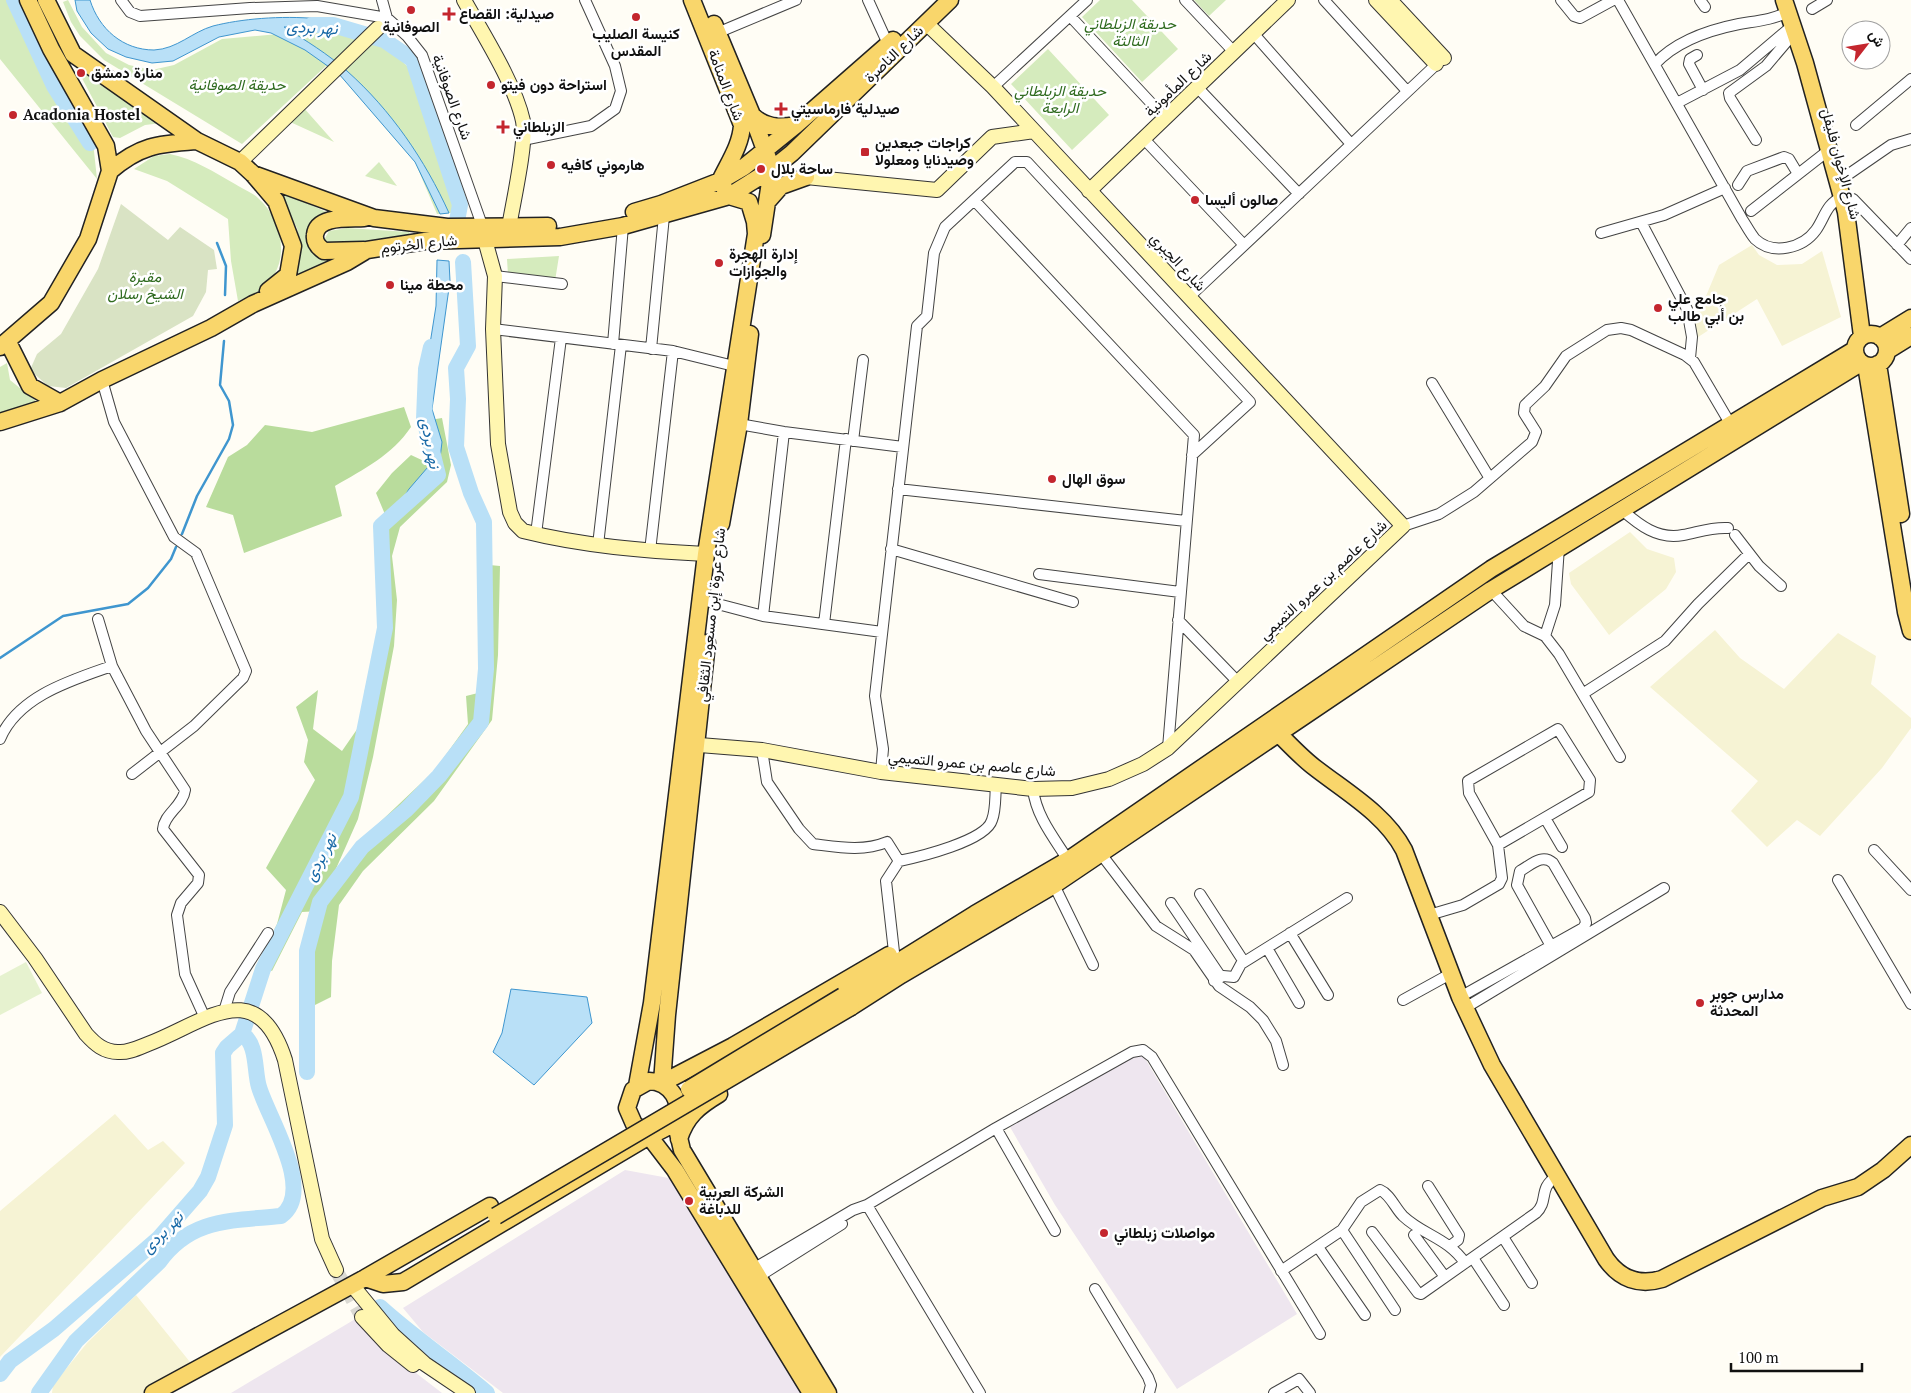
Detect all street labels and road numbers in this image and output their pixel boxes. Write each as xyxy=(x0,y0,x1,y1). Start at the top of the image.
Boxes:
street label: شارع الناصرة xyxy=(859,20,929,88)
street label: شارع المنامة xyxy=(702,46,750,124)
street label: شارع المأمونية xyxy=(1139,46,1217,122)
street label: شارع الصوفانية xyxy=(426,51,478,143)
street label: شارع الإخوان فليفل xyxy=(1816,106,1866,222)
street label: شارع الجبري xyxy=(1143,228,1211,298)
street label: شارع الخرتوم xyxy=(380,229,459,259)
street label: شارع عاصم بن عمرو التميمي xyxy=(1254,514,1394,647)
street label: شارع عروة إبن مسعود الثقافي xyxy=(691,527,733,703)
street label: شارع عاصم بن عمرو التميمي xyxy=(887,746,1057,784)

